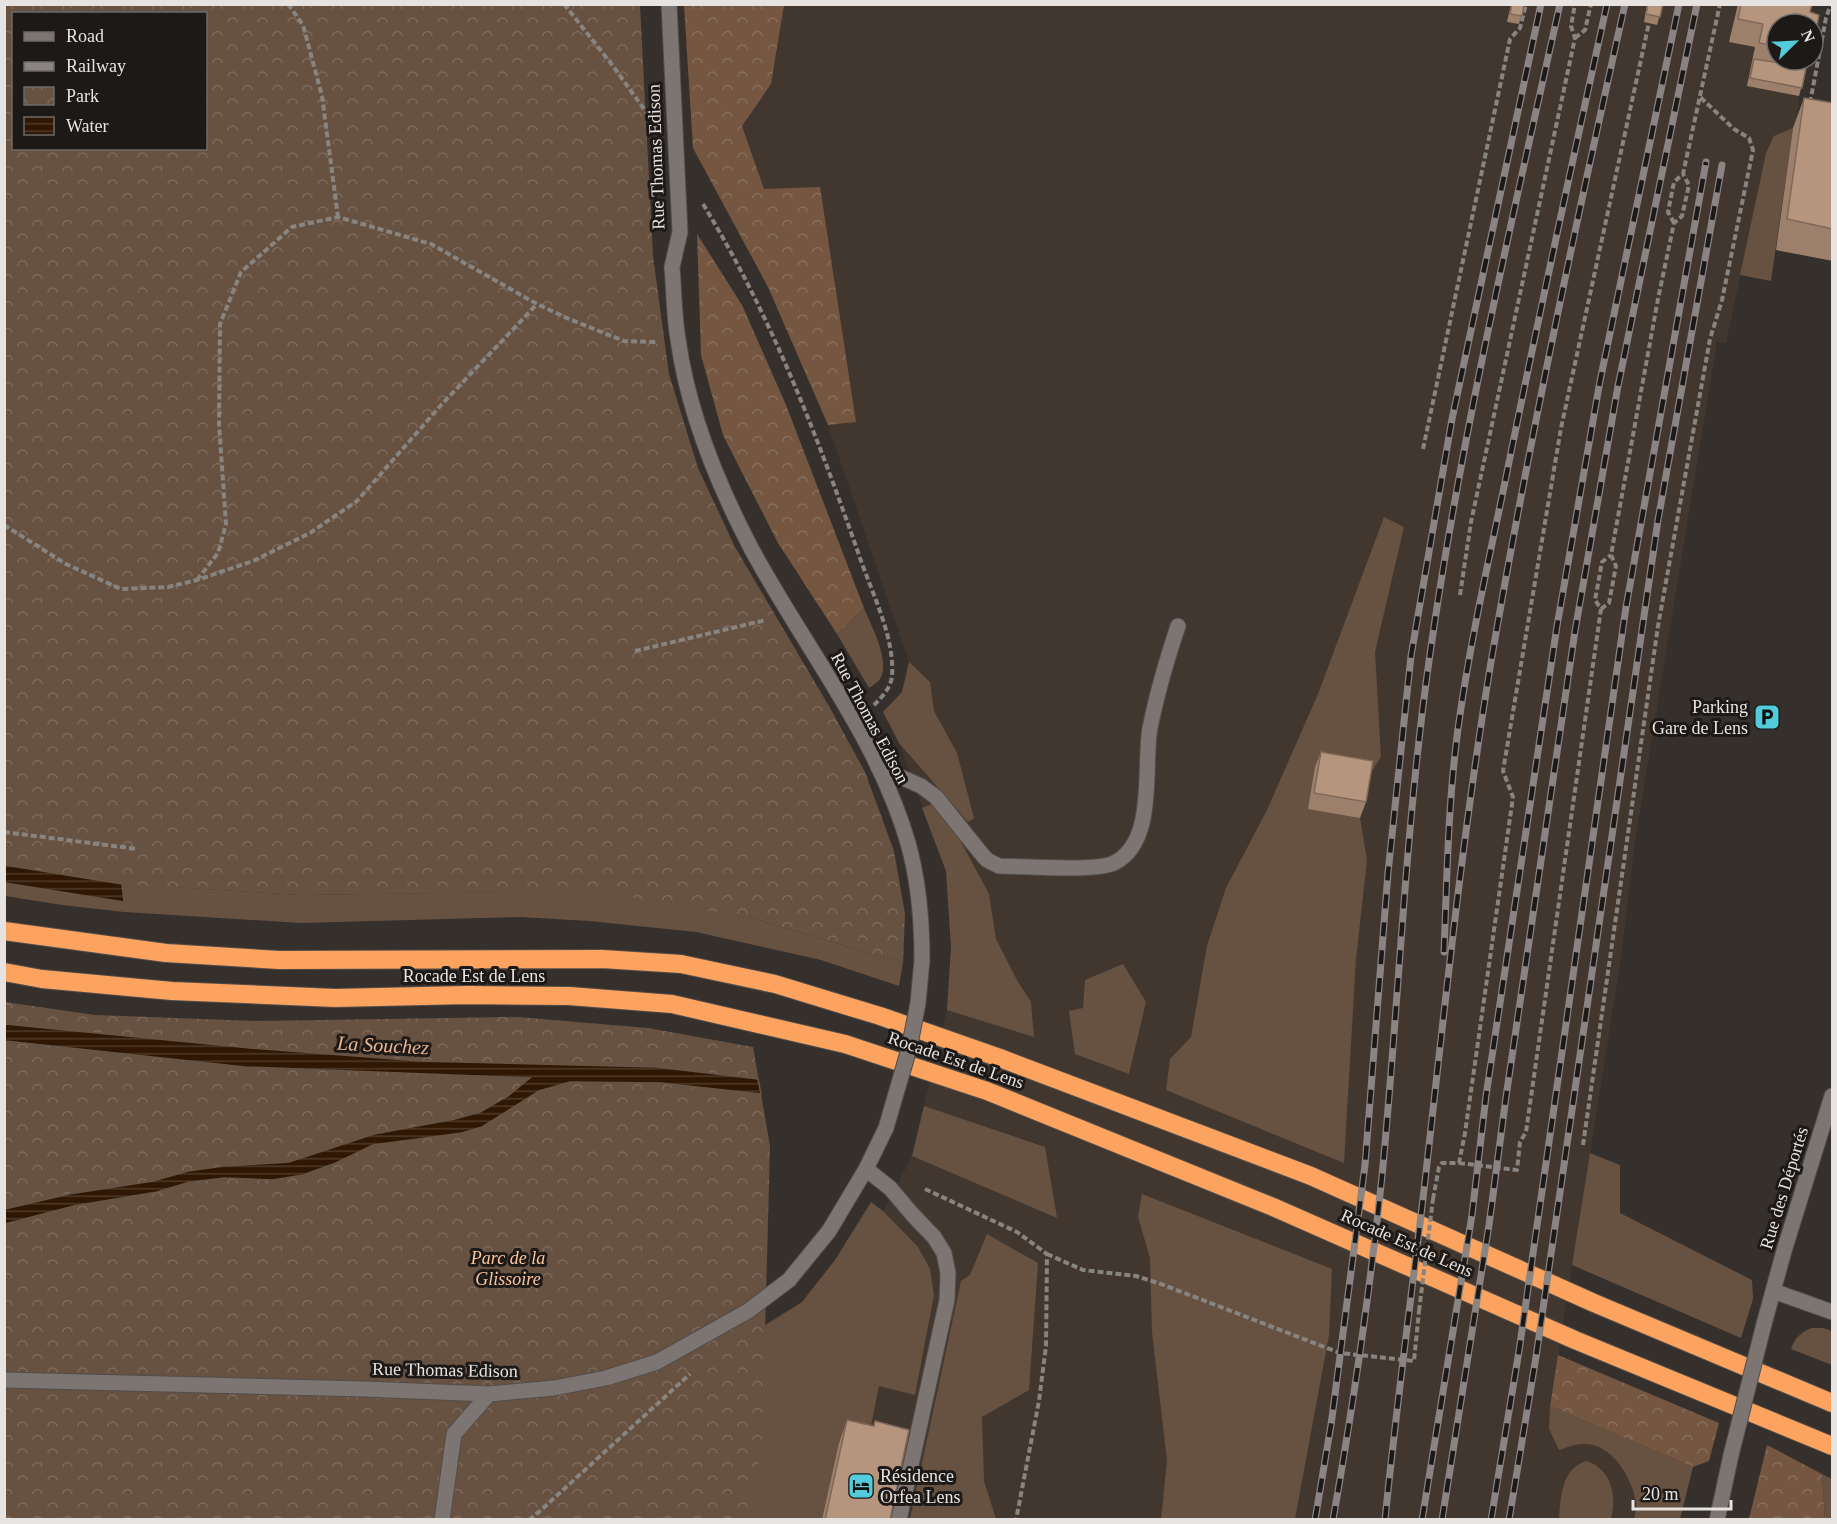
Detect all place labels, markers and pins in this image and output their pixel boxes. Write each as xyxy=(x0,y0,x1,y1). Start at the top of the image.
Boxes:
place label: Parking Gare de Lens xyxy=(1652,697,1748,738)
parking icon: Parking Gare de Lens xyxy=(1752,702,1782,732)
place label: Résidence Orfea Lens xyxy=(880,1466,960,1507)
hotel icon: Résidence Orfea Lens xyxy=(846,1471,876,1501)

